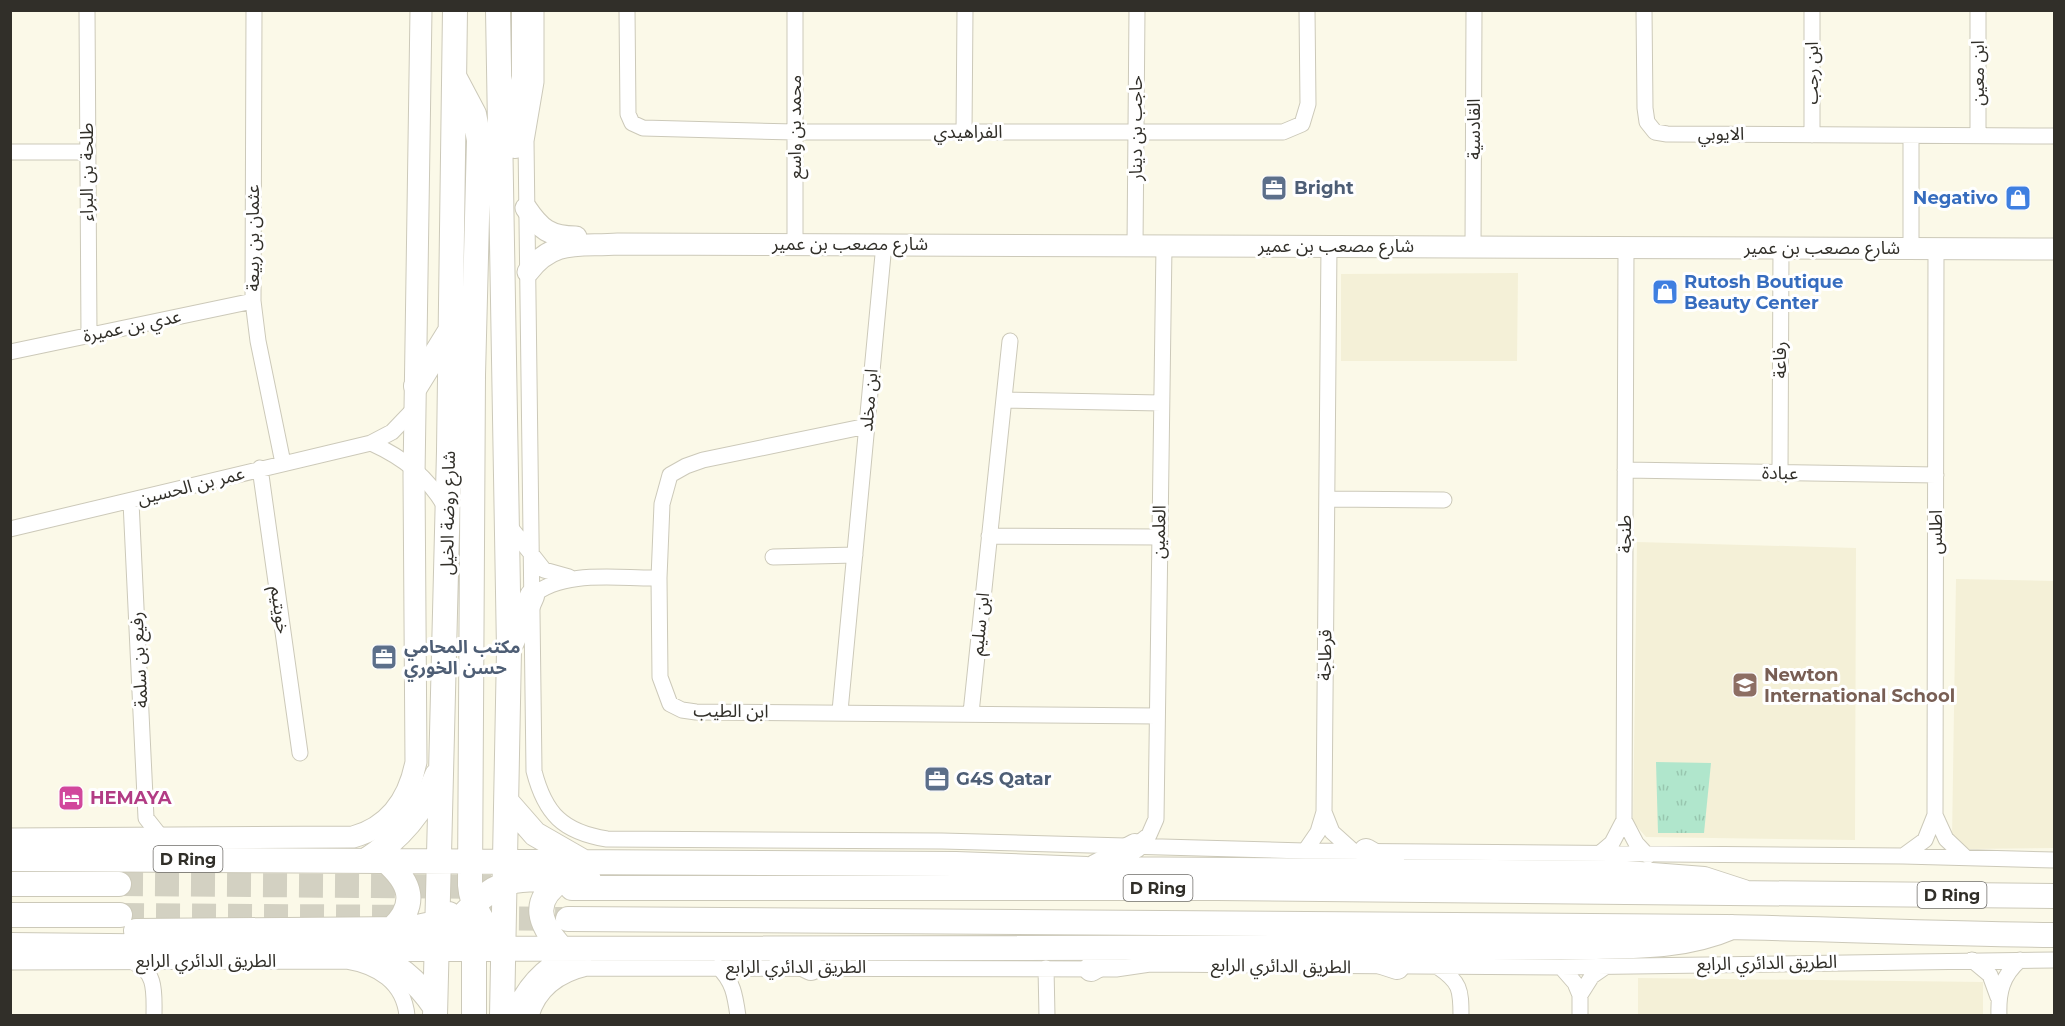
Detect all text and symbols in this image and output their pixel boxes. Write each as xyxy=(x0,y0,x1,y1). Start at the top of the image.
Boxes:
street label: ابن معين xyxy=(1967,40,1989,106)
street label: ابن رجب xyxy=(1801,41,1823,105)
street label: محمد بن واسع xyxy=(784,75,809,179)
street label: حاجب بن دينار xyxy=(1125,75,1147,182)
street label: القادسية xyxy=(1463,98,1485,160)
street label: الفراهيدي xyxy=(933,121,1003,145)
street label: طلحة بن البراء xyxy=(76,123,98,221)
street label: الايوبي xyxy=(1698,123,1744,147)
office icon: Bright xyxy=(1259,173,1289,203)
place label: Bright xyxy=(1294,177,1354,199)
shop icon: Negativo xyxy=(2003,183,2033,213)
street label: عثمان بن ربيعة xyxy=(242,185,264,291)
place label: Negativo xyxy=(1913,187,1998,209)
street label: شارع مصعب بن عمير xyxy=(771,233,928,258)
street label: شارع مصعب بن عمير xyxy=(1257,235,1414,260)
street label: شارع مصعب بن عمير xyxy=(1743,237,1900,262)
place label: Rutosh Boutique Beauty Center xyxy=(1684,271,1843,314)
shop icon: Rutosh Boutique Beauty Center xyxy=(1650,277,1680,307)
street label: عدي بن عميرة xyxy=(81,305,183,349)
street label: رفاعة xyxy=(1769,341,1791,379)
street label: ابن مخلد xyxy=(855,368,883,432)
street label: شارع روضة الخيل xyxy=(436,451,463,575)
street label: عمر بن الحسين xyxy=(135,462,247,510)
street label: عبادة xyxy=(1762,462,1798,484)
street label: العلمين xyxy=(1148,505,1170,559)
street label: اطلس xyxy=(1925,510,1947,554)
street label: طنجة xyxy=(1614,515,1636,553)
street label: خويتيم xyxy=(264,585,294,636)
street label: ابن سليم xyxy=(966,591,996,657)
street label: رفيع بن سلمة xyxy=(125,611,156,709)
street label: قرطاجة xyxy=(1314,629,1336,681)
place label: مكتب المحامي حسن الخوري xyxy=(404,636,521,682)
office icon: مكتب المحامي حسن الخوري xyxy=(369,642,399,672)
place label: Newton International School xyxy=(1764,664,1955,707)
school or university icon: Newton International School xyxy=(1730,670,1760,700)
street label: ابن الطيب xyxy=(693,699,769,723)
office icon: G4S Qatar xyxy=(922,764,952,794)
place label: G4S Qatar xyxy=(956,768,1052,790)
hotel icon: HEMAYA xyxy=(56,783,86,813)
place label: HEMAYA xyxy=(90,787,172,809)
road number: D Ring xyxy=(154,846,222,872)
road number: D Ring xyxy=(1124,875,1192,901)
road number: D Ring xyxy=(1918,882,1986,908)
street label: الطريق الدائري الرابع xyxy=(136,950,276,975)
street label: الطريق الدائري الرابع xyxy=(1697,951,1837,978)
street label: الطريق الدائري الرابع xyxy=(1211,954,1351,981)
street label: الطريق الدائري الرابع xyxy=(726,956,866,981)

